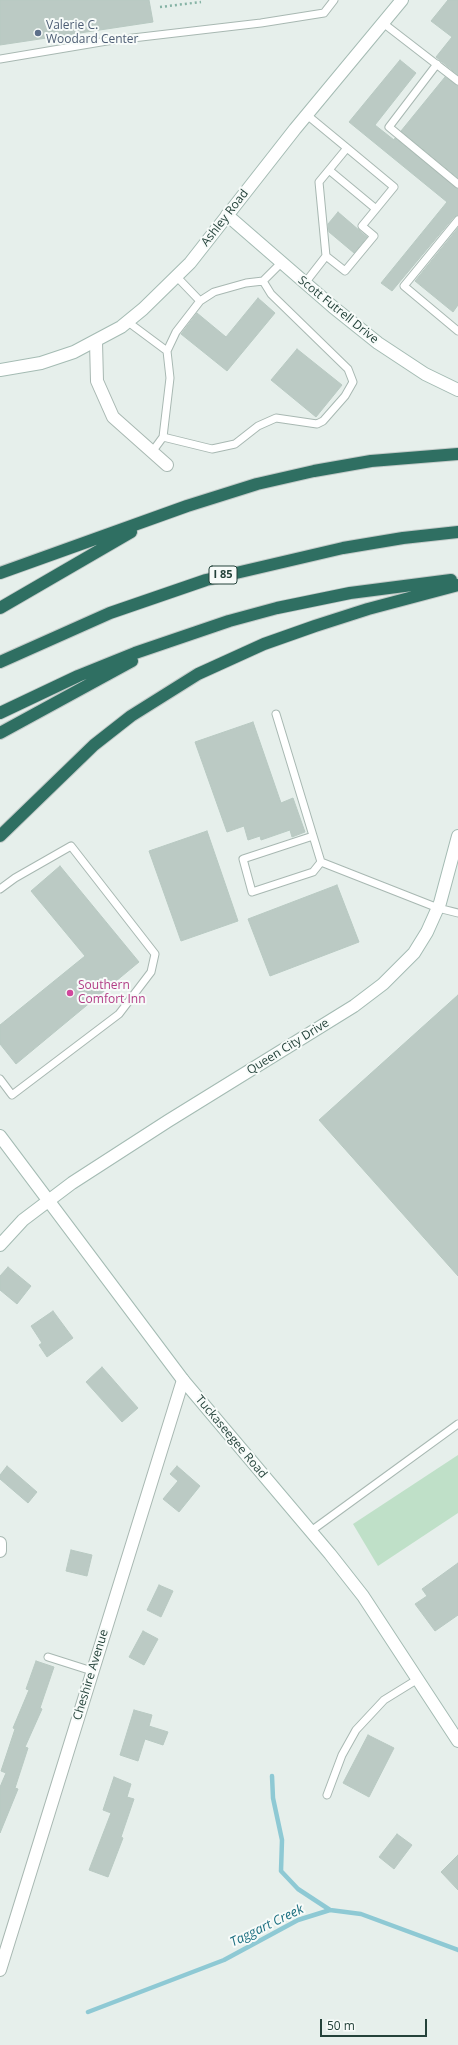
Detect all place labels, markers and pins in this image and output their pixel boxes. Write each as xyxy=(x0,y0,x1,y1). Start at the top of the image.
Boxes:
place label: Valerie C. Woodard Center xyxy=(46,19,138,47)
marker: Valerie C. Woodard Center xyxy=(33,28,43,38)
place label: Southern Comfort Inn xyxy=(78,979,146,1007)
marker: Southern Comfort Inn xyxy=(65,988,75,998)

